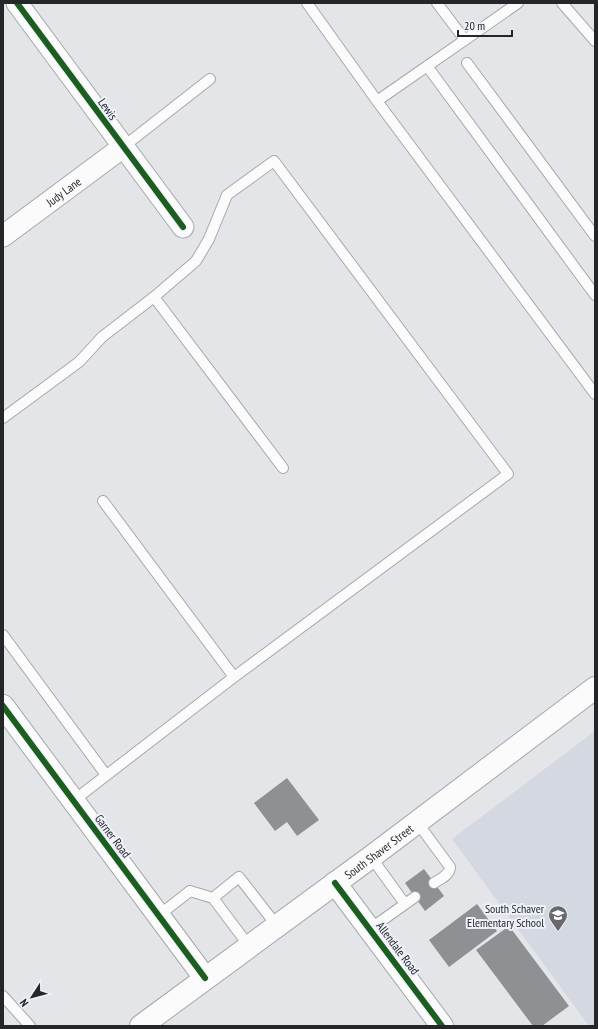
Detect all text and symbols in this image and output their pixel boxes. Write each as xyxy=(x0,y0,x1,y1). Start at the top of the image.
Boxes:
scale bar xyxy=(458,12,512,38)
text: 20 m xyxy=(464,18,485,33)
street label: Lewis xyxy=(95,95,121,123)
street label: Judy Lane xyxy=(42,173,84,210)
street label: Garner Road xyxy=(92,811,134,861)
street label: South Shaver Street xyxy=(341,820,417,882)
place label: South Schaver Elementary School xyxy=(467,901,545,930)
school or university icon: South Schaver Elementary School xyxy=(547,904,569,932)
street label: Allendale Road xyxy=(373,919,423,977)
north arrow xyxy=(12,977,52,1017)
text: N xyxy=(16,996,31,1009)

